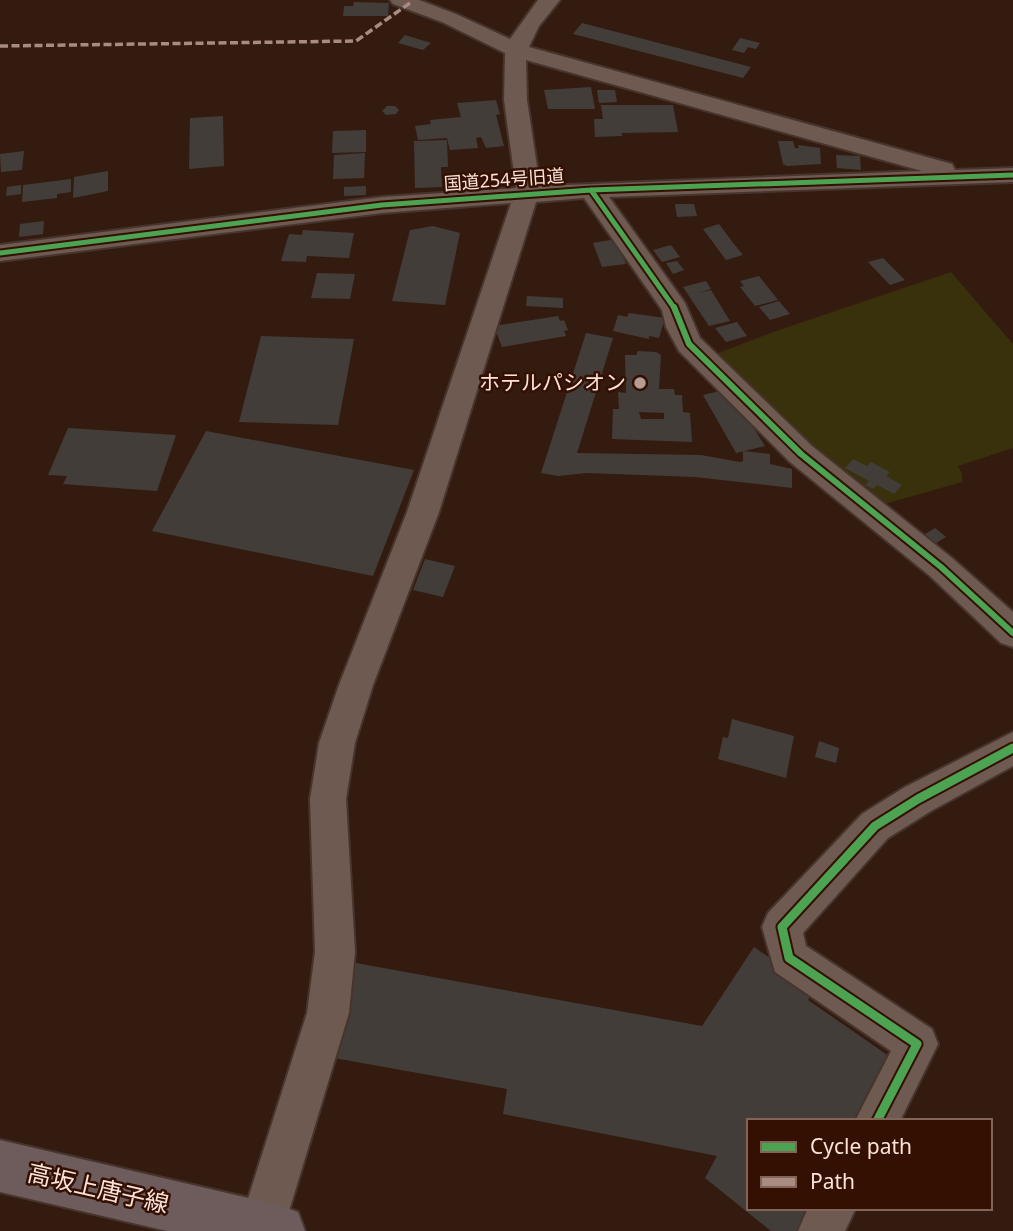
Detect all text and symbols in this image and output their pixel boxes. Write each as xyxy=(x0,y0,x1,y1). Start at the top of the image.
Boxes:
street label: 国道254号旧道 xyxy=(443,163,565,195)
place label: ホテルパシオン xyxy=(479,368,626,396)
marker: ホテルパシオン xyxy=(632,375,648,391)
legend xyxy=(747,1119,992,1210)
text: Cycle path xyxy=(810,1132,912,1160)
street label: 高坂上唐子線 xyxy=(24,1155,172,1220)
text: Path xyxy=(810,1167,855,1195)

